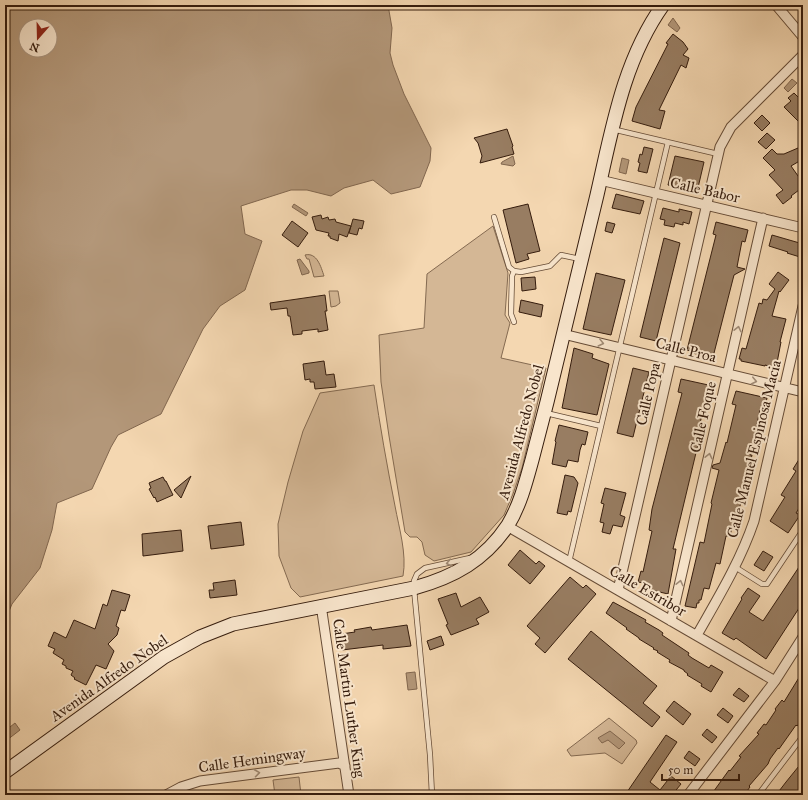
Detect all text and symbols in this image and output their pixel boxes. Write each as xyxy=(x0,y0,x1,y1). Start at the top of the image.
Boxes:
north arrow xyxy=(18,18,58,58)
text: N xyxy=(28,39,41,55)
street label: Calle Babor xyxy=(668,173,742,207)
one-way arrow xyxy=(733,326,741,332)
street label: Calle Proa xyxy=(654,334,719,366)
one-way arrow xyxy=(598,339,604,347)
street label: Calle Manuel Espinosa Macia xyxy=(723,358,785,540)
street label: Calle Popa xyxy=(632,360,664,427)
street label: Avenida Alfredo Nobel xyxy=(494,362,548,503)
one-way arrow xyxy=(751,376,758,384)
street label: Calle Foque xyxy=(686,380,721,455)
one-way arrow xyxy=(704,453,712,459)
one-way arrow xyxy=(446,558,452,566)
street label: Calle Estribor xyxy=(606,562,690,620)
one-way arrow xyxy=(676,580,684,586)
street label: Calle Martin Luther King xyxy=(329,618,369,779)
street label: Avenida Alfredo Nobel xyxy=(46,630,172,726)
street label: Calle Hemingway xyxy=(197,743,308,776)
scale bar xyxy=(662,756,739,782)
text: 50 m xyxy=(668,763,693,777)
one-way arrow xyxy=(254,769,260,778)

